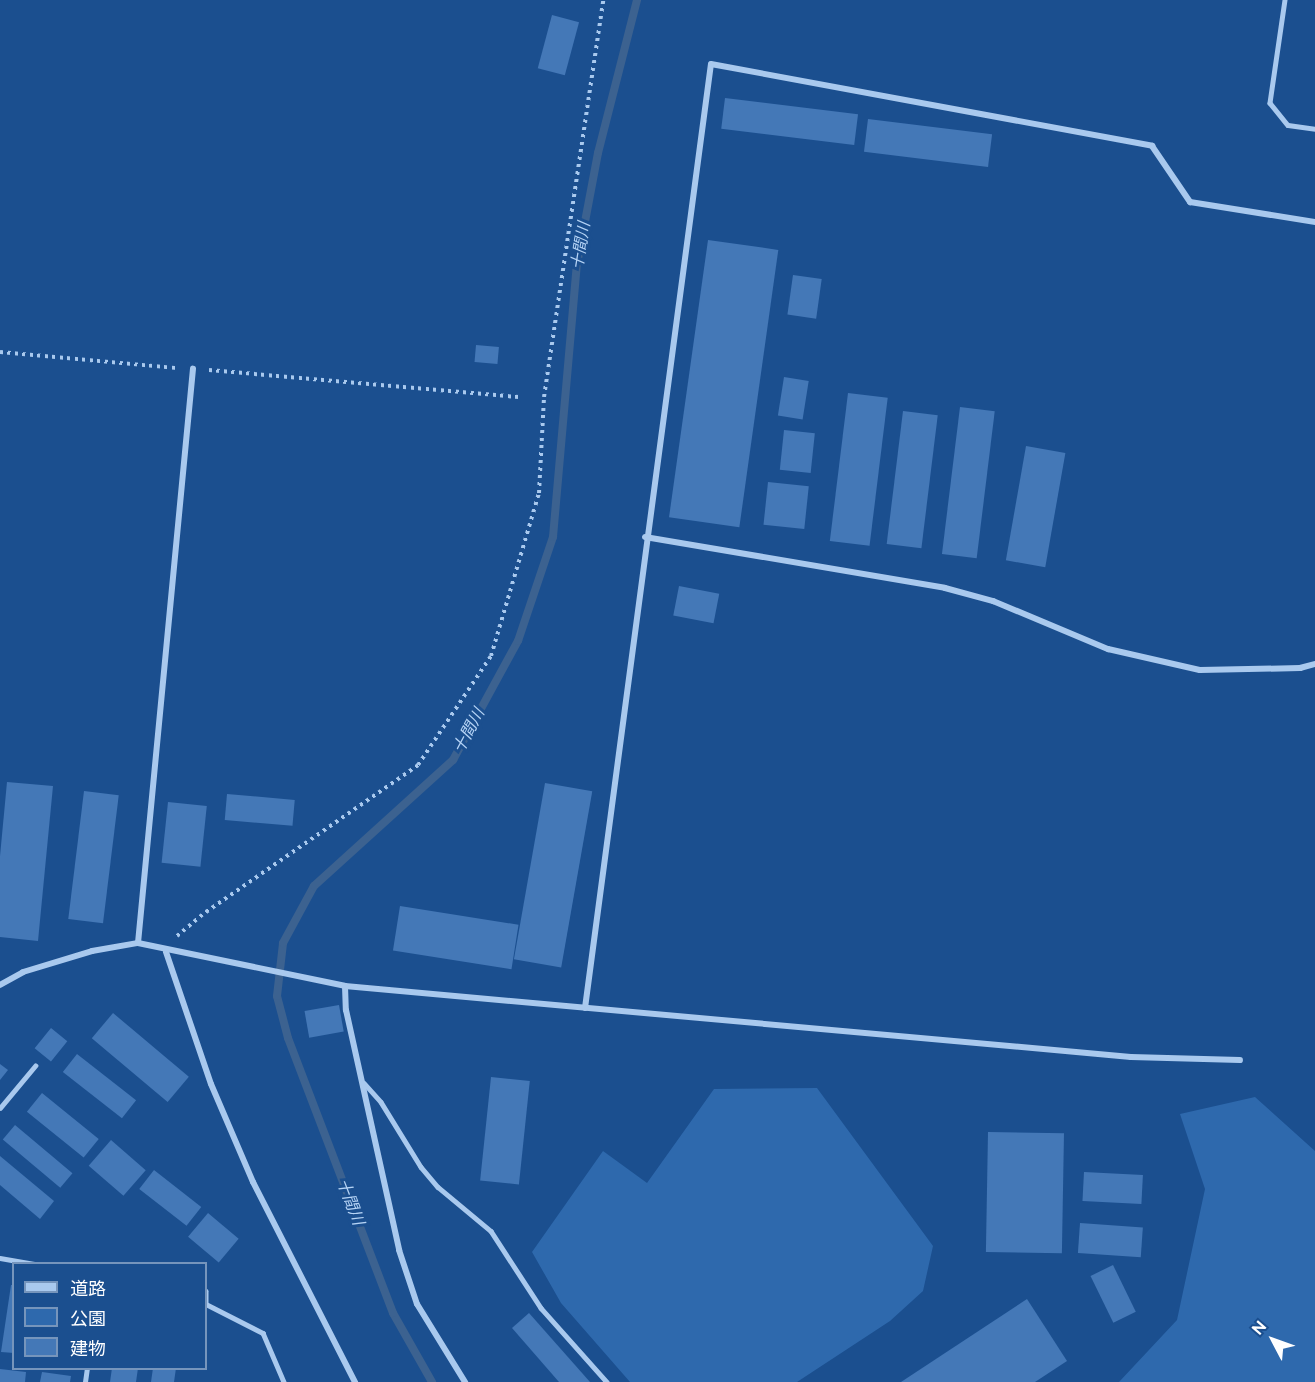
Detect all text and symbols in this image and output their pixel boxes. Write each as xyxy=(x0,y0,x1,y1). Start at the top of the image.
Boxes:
water label: 十間川 xyxy=(568,221,594,271)
water label: 十間川 xyxy=(449,705,489,757)
water label: 十間川 xyxy=(332,1176,368,1228)
legend xyxy=(12,1262,207,1370)
text: 道路 xyxy=(70,1278,106,1299)
text: 公園 xyxy=(70,1308,106,1329)
north arrow xyxy=(1243,1310,1303,1370)
text: N xyxy=(1248,1317,1270,1339)
text: 建物 xyxy=(70,1338,106,1359)

